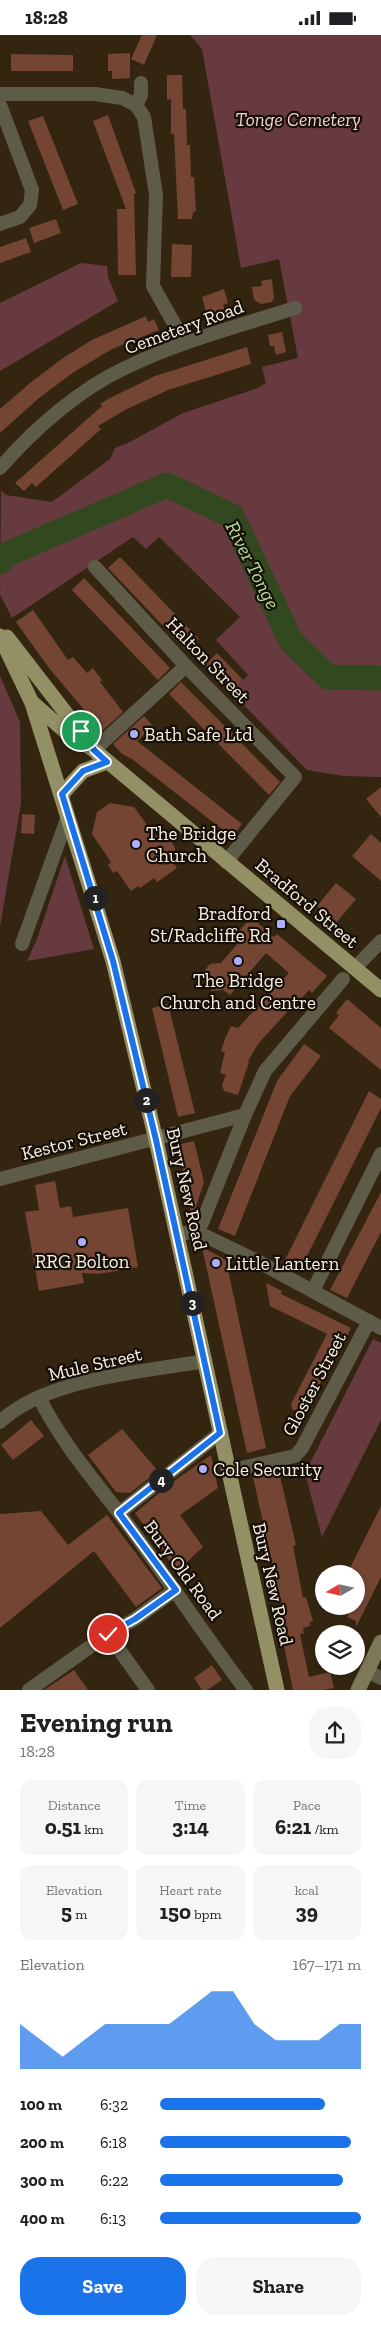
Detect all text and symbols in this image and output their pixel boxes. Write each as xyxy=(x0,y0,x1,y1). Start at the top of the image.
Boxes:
text: 18:28 xyxy=(25,6,68,29)
park label: Tonge Cemetery xyxy=(235,108,361,131)
street label: Cemetery Road xyxy=(121,295,247,359)
water label: River Tonge xyxy=(221,517,285,613)
street label: Halton Street xyxy=(161,612,255,708)
pin xyxy=(60,710,102,752)
icon: arrive xyxy=(67,717,95,745)
place label: Bath Safe Ltd xyxy=(144,723,253,746)
marker: Bath Safe Ltd xyxy=(128,728,140,740)
place label: The Bridge Church xyxy=(146,822,236,867)
marker: The Bridge Church xyxy=(130,838,142,850)
street label: Bradford Street xyxy=(251,853,363,953)
pin: 1 xyxy=(82,885,108,911)
text: 1 xyxy=(93,890,98,907)
place label: Bradford St/Radcliffe Rd xyxy=(150,902,272,947)
marker: Bradford St/Radcliffe Rd xyxy=(275,918,287,930)
marker: The Bridge Church and Centre xyxy=(232,955,244,967)
place label: The Bridge Church and Centre xyxy=(160,969,316,1014)
pin: 2 xyxy=(134,1087,158,1113)
text: 2 xyxy=(143,1092,150,1109)
street label: Kestor Street xyxy=(19,1117,129,1165)
street label: Bury New Road xyxy=(162,1125,212,1253)
marker: RRG Bolton xyxy=(76,1236,88,1248)
place label: RRG Bolton xyxy=(35,1250,129,1273)
place label: Little Lantern xyxy=(226,1252,339,1275)
marker: Little Lantern xyxy=(210,1257,222,1269)
pin: 3 xyxy=(180,1291,204,1315)
text: 3 xyxy=(189,1295,196,1312)
street label: Gloster Street xyxy=(277,1328,351,1440)
street label: Mule Street xyxy=(46,1342,144,1386)
place label: Cole Security xyxy=(213,1458,322,1481)
marker: Cole Security xyxy=(197,1463,209,1475)
pin: 4 xyxy=(148,1467,174,1493)
text: 4 xyxy=(158,1472,165,1489)
street label: Bury Old Road xyxy=(139,1516,227,1625)
street label: Bury New Road xyxy=(248,1520,298,1648)
north arrow xyxy=(315,1565,365,1615)
map controls xyxy=(315,1565,365,1675)
pin xyxy=(87,1613,129,1655)
icon: check xyxy=(94,1620,122,1648)
button: layers xyxy=(315,1625,365,1675)
text: Evening run xyxy=(20,1706,173,1739)
button: share xyxy=(309,1707,361,1759)
text: 18:28 xyxy=(20,1742,55,1761)
text: Distance xyxy=(48,1797,101,1814)
text: Time xyxy=(175,1797,206,1814)
text: Pace xyxy=(293,1797,321,1814)
text: 0.51 xyxy=(45,1814,81,1839)
text: 3:14 xyxy=(172,1814,209,1839)
text: 6:21 xyxy=(275,1814,311,1839)
text: km xyxy=(81,1821,104,1838)
text: /km xyxy=(311,1821,339,1838)
text: Elevation xyxy=(46,1882,102,1899)
text: Heart rate xyxy=(159,1882,222,1899)
text: kcal xyxy=(295,1882,319,1899)
text: 5 xyxy=(61,1899,72,1924)
text: 150 xyxy=(160,1899,191,1924)
text: 39 xyxy=(296,1899,318,1924)
text: m xyxy=(72,1906,87,1923)
text: bpm xyxy=(191,1906,221,1923)
text: Elevation xyxy=(20,1955,85,1974)
text: 167–171 m xyxy=(292,1955,361,1974)
text: 100 m xyxy=(20,2095,62,2114)
text: 6:32 xyxy=(100,2095,128,2114)
text: 200 m xyxy=(20,2133,64,2152)
text: 6:18 xyxy=(100,2133,127,2152)
text: 300 m xyxy=(20,2171,64,2190)
text: 6:22 xyxy=(100,2171,129,2190)
text: 400 m xyxy=(20,2209,65,2228)
text: 6:13 xyxy=(100,2209,126,2228)
button: Save xyxy=(20,2257,186,2315)
button: Share xyxy=(196,2257,361,2315)

